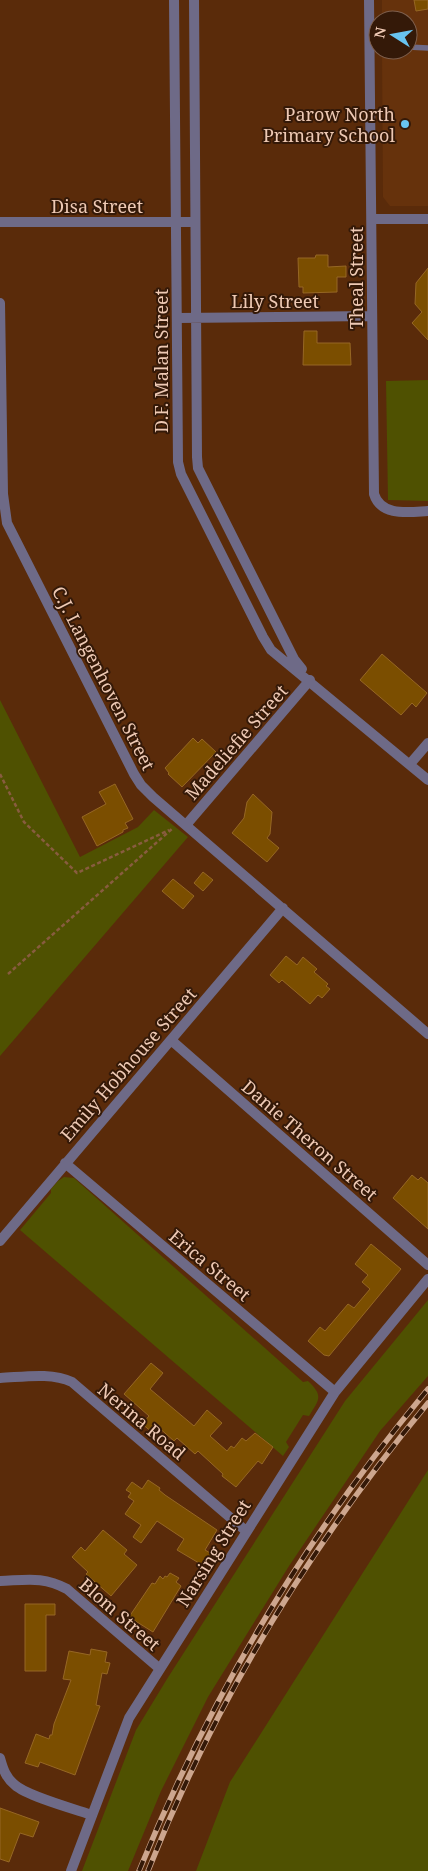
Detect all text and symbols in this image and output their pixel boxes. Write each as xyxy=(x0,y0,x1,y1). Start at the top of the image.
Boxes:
north arrow xyxy=(368,10,418,60)
text: N xyxy=(369,25,390,40)
place label: Parow North Primary School xyxy=(263,102,395,147)
marker: Parow North Primary School xyxy=(399,118,411,130)
street label: Disa Street xyxy=(51,194,143,218)
street label: Theal Street xyxy=(344,227,368,329)
street label: D.F. Malan Street xyxy=(149,289,173,433)
street label: Lily Street xyxy=(231,289,319,313)
street label: C.J. Langenhoven Street xyxy=(47,582,161,774)
street label: Madeliefie Street xyxy=(179,679,293,805)
street label: Emily Hobhouse Street xyxy=(55,982,201,1146)
street label: Danie Theron Street xyxy=(237,1074,383,1206)
street label: Erica Street xyxy=(164,1224,256,1306)
street label: Nerina Road xyxy=(93,1377,191,1465)
street label: Narsing Street xyxy=(170,1495,256,1611)
street label: Blom Street xyxy=(75,1572,165,1656)

